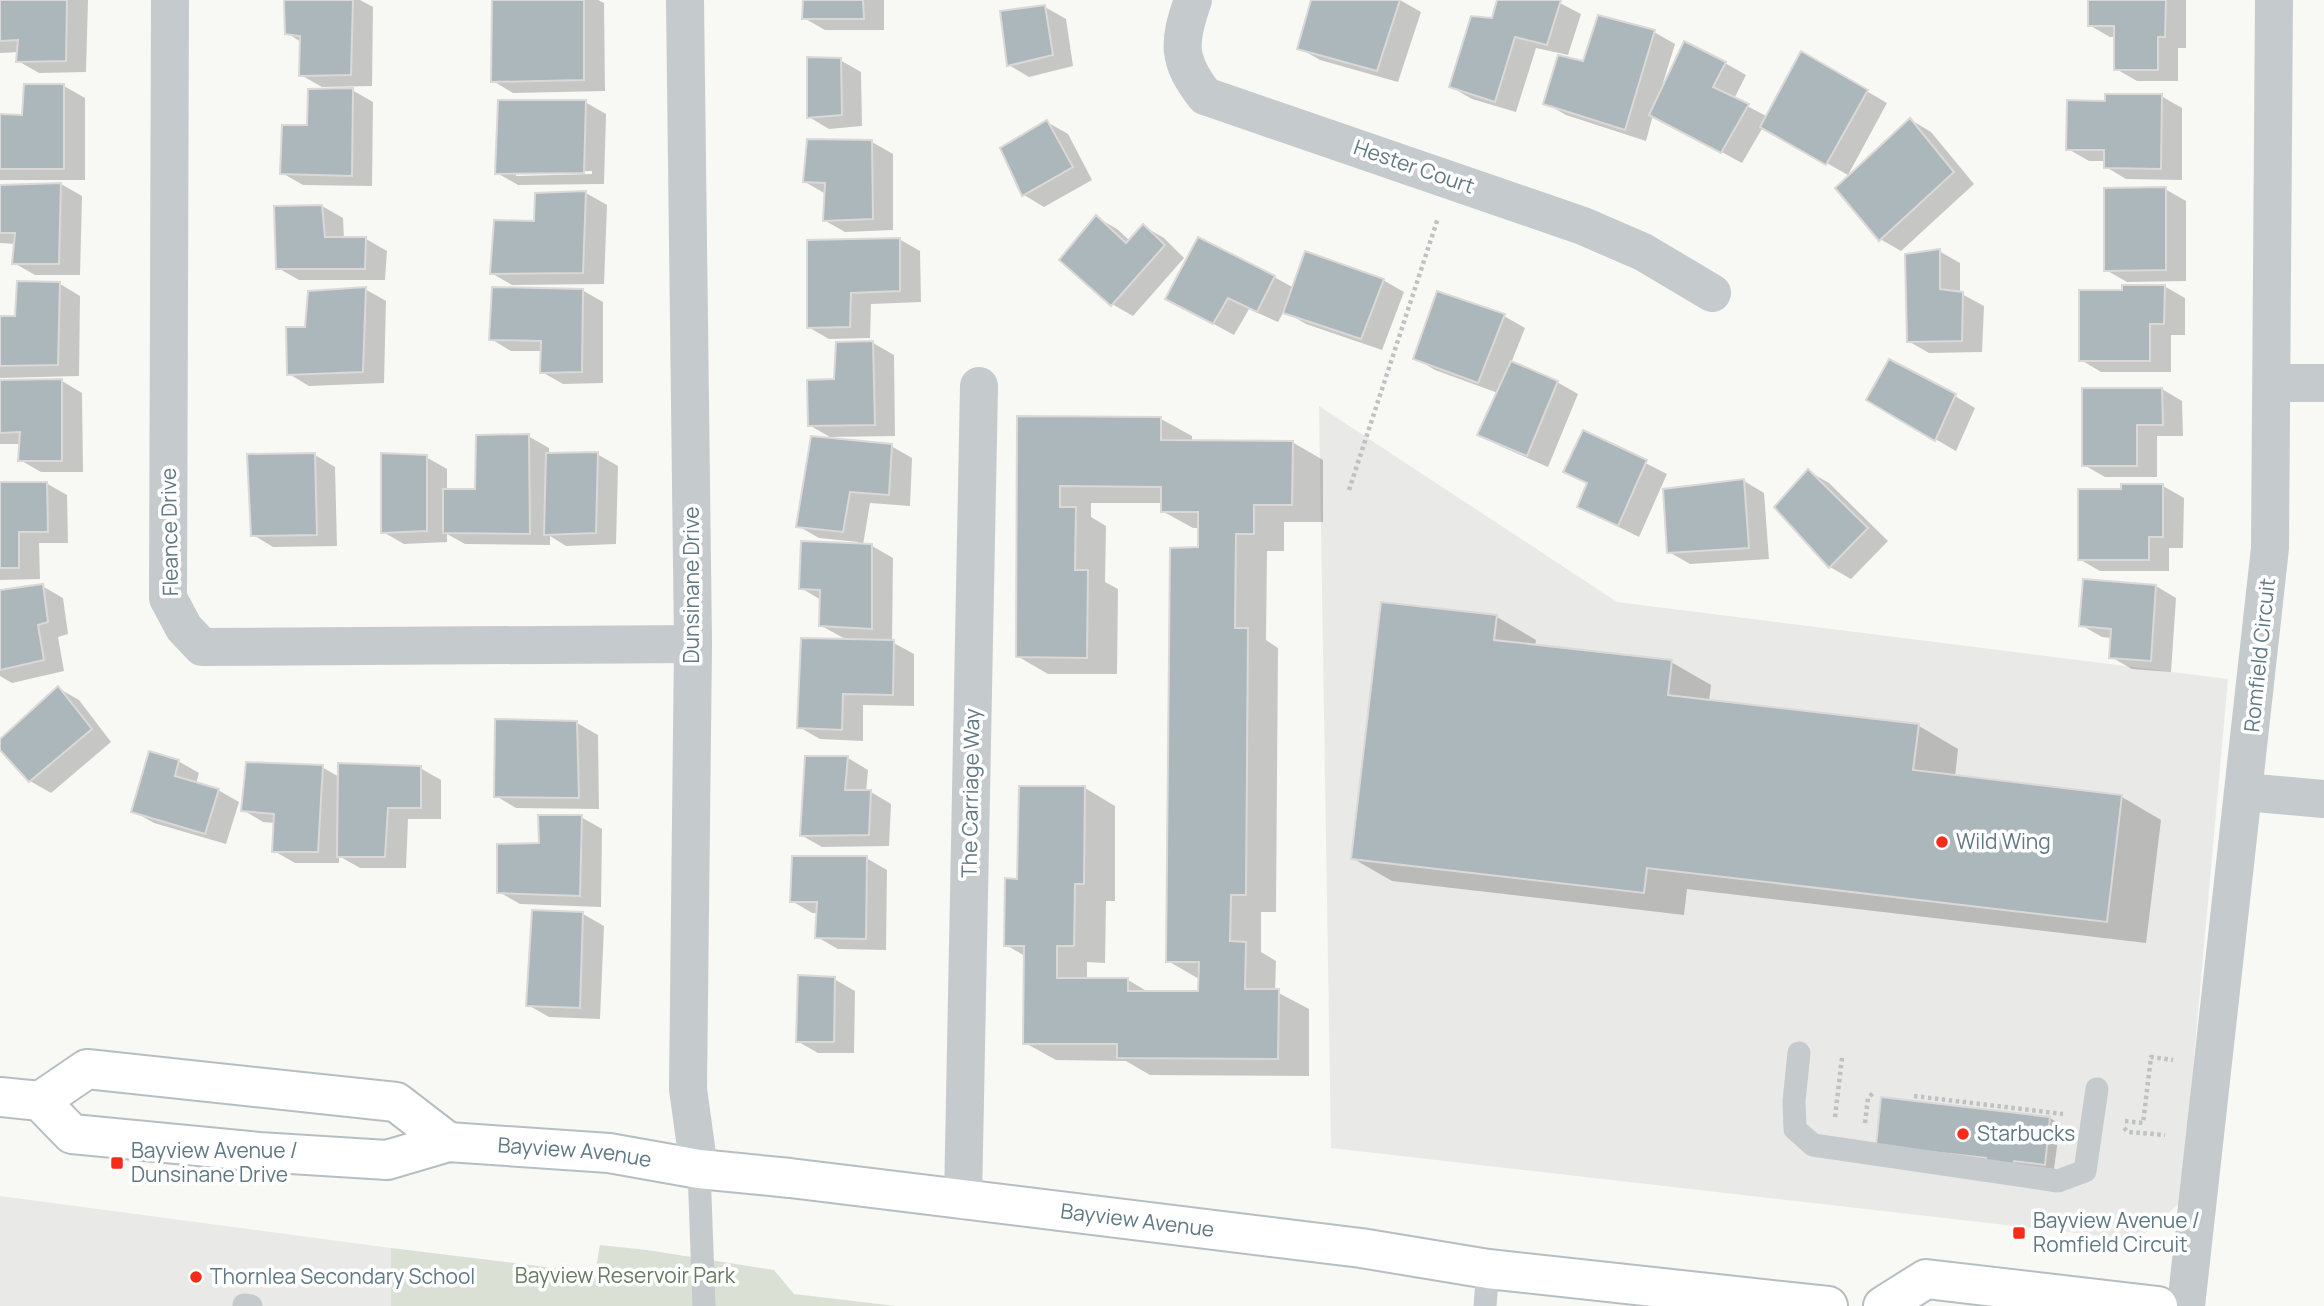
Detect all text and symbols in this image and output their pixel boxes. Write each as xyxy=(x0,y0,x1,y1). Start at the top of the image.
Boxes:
street label: Hester Court xyxy=(1350,132,1478,200)
street label: Fleance Drive xyxy=(154,468,184,597)
street label: Dunsinane Drive xyxy=(677,506,705,664)
street label: Romfield Circuit xyxy=(2237,577,2281,733)
street label: The Carriage Way xyxy=(955,708,985,878)
place label: Wild Wing xyxy=(1956,827,2051,855)
marker: Wild Wing xyxy=(1934,834,1950,850)
place label: Starbucks xyxy=(1977,1119,2075,1147)
marker: Starbucks xyxy=(1955,1126,1971,1142)
street label: Bayview Avenue xyxy=(497,1130,654,1173)
place label: Bayview Avenue / Dunsinane Drive xyxy=(131,1136,298,1188)
marker: Bayview Avenue / Dunsinane Drive xyxy=(109,1155,125,1171)
street label: Bayview Avenue xyxy=(1059,1196,1216,1243)
place label: Bayview Avenue / Romfield Circuit xyxy=(2033,1206,2200,1258)
marker: Bayview Avenue / Romfield Circuit xyxy=(2011,1225,2027,1241)
park label: Bayview Reservoir Park xyxy=(515,1261,736,1289)
place label: Thornlea Secondary School xyxy=(210,1262,475,1290)
marker: Thornlea Secondary School xyxy=(188,1269,204,1285)

